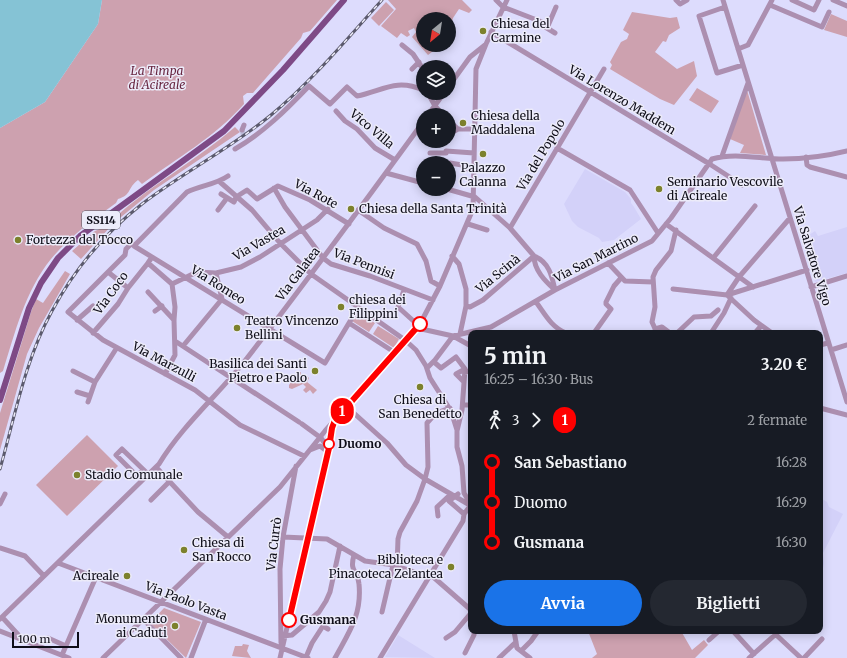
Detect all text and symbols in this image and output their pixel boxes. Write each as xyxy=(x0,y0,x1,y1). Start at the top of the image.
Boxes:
north arrow xyxy=(416,12,456,52)
map controls xyxy=(416,12,456,196)
place label: Chiesa del Carmine xyxy=(491,16,550,45)
marker: Chiesa del Carmine xyxy=(478,26,488,36)
button: layers xyxy=(416,60,456,100)
street label: Via Lorenzo Maddem xyxy=(565,61,679,138)
park label: La Timpa di Acireale xyxy=(129,63,185,92)
street label: Vico Villa xyxy=(346,105,398,152)
button: + xyxy=(416,108,456,148)
place label: Chiesa della Maddalena xyxy=(471,108,540,137)
street label: Via del Popolo xyxy=(513,116,568,194)
marker: Chiesa della Maddalena xyxy=(458,118,468,128)
marker: Palazzo Calanna xyxy=(478,149,488,159)
button: − xyxy=(416,156,456,196)
place label: Palazzo Calanna xyxy=(460,160,507,189)
place label: Seminario Vescovile di Acireale xyxy=(667,174,783,203)
street label: Via Rote xyxy=(291,175,341,211)
marker: Seminario Vescovile di Acireale xyxy=(654,184,664,194)
place label: Chiesa della Santa Trinità xyxy=(359,201,507,216)
street label: Via Salvatore Vigo xyxy=(790,203,835,307)
marker: Chiesa della Santa Trinità xyxy=(346,204,356,214)
road number: SS114 xyxy=(82,211,120,229)
street label: Via Vastea xyxy=(229,221,288,264)
street label: Via San Martino xyxy=(550,230,641,286)
place label: Fortezza del Tocco xyxy=(26,232,133,247)
marker: Fortezza del Tocco xyxy=(13,235,23,245)
street label: Via Galatea xyxy=(272,243,323,304)
street label: Via Pennisi xyxy=(331,245,397,282)
street label: Via Scinà xyxy=(472,251,523,297)
street label: Via Romeo xyxy=(187,261,248,307)
street label: Via Coco xyxy=(90,268,131,318)
place label: chiesa dei Filippini xyxy=(349,292,406,321)
marker: chiesa dei Filippini xyxy=(336,302,346,312)
place label: Teatro Vincenzo Bellini xyxy=(245,313,339,342)
unlabelled marker xyxy=(412,316,428,332)
marker: Teatro Vincenzo Bellini xyxy=(232,323,242,333)
street label: Via Marzulli xyxy=(129,338,199,385)
text: 5 min xyxy=(484,342,547,370)
text: 3.20 € xyxy=(761,355,807,374)
place label: Basilica dei Santi Pietro e Paolo xyxy=(209,356,307,385)
marker: Basilica dei Santi Pietro e Paolo xyxy=(310,366,320,376)
text: 16:25 – 16:30 · Bus xyxy=(484,371,593,388)
marker: Chiesa di San Benedetto xyxy=(415,382,425,392)
place label: Chiesa di San Benedetto xyxy=(378,392,462,421)
line badge: 1 xyxy=(329,398,355,424)
text: 1 xyxy=(339,402,345,420)
icon: walk xyxy=(484,409,506,431)
icon: forward xyxy=(525,409,547,431)
text: 1 xyxy=(561,411,568,429)
text: 3 xyxy=(512,412,519,429)
text: 2 fermate xyxy=(747,412,807,429)
place label: Duomo xyxy=(338,436,381,451)
marker: Duomo xyxy=(323,438,335,450)
text: San Sebastiano xyxy=(514,453,627,472)
text: 16:28 xyxy=(776,454,807,471)
place label: Stadio Comunale xyxy=(85,467,182,482)
marker: Stadio Comunale xyxy=(72,470,82,480)
text: Duomo xyxy=(514,493,567,512)
text: 16:29 xyxy=(776,494,807,511)
street label: Via Currò xyxy=(263,516,284,573)
text: Gusmana xyxy=(514,533,584,552)
text: 16:30 xyxy=(776,534,807,551)
place label: Chiesa di San Rocco xyxy=(192,535,251,564)
marker: Chiesa di San Rocco xyxy=(179,545,189,555)
place label: Biblioteca e Pinacoteca Zelantea xyxy=(329,552,444,581)
marker: Biblioteca e Pinacoteca Zelantea xyxy=(446,562,456,572)
place label: Acireale xyxy=(72,568,119,583)
marker: Acireale xyxy=(122,571,132,581)
street label: Via Paolo Vasta xyxy=(142,578,230,623)
button: Avvia xyxy=(484,580,642,626)
button: Biglietti xyxy=(650,580,807,626)
place label: Monumento ai Caduti xyxy=(96,611,167,640)
marker: Gusmana xyxy=(281,612,297,628)
place label: Gusmana xyxy=(300,612,356,627)
marker: Monumento ai Caduti xyxy=(170,621,180,631)
scale bar xyxy=(12,630,79,649)
text: 100 m xyxy=(18,632,50,646)

